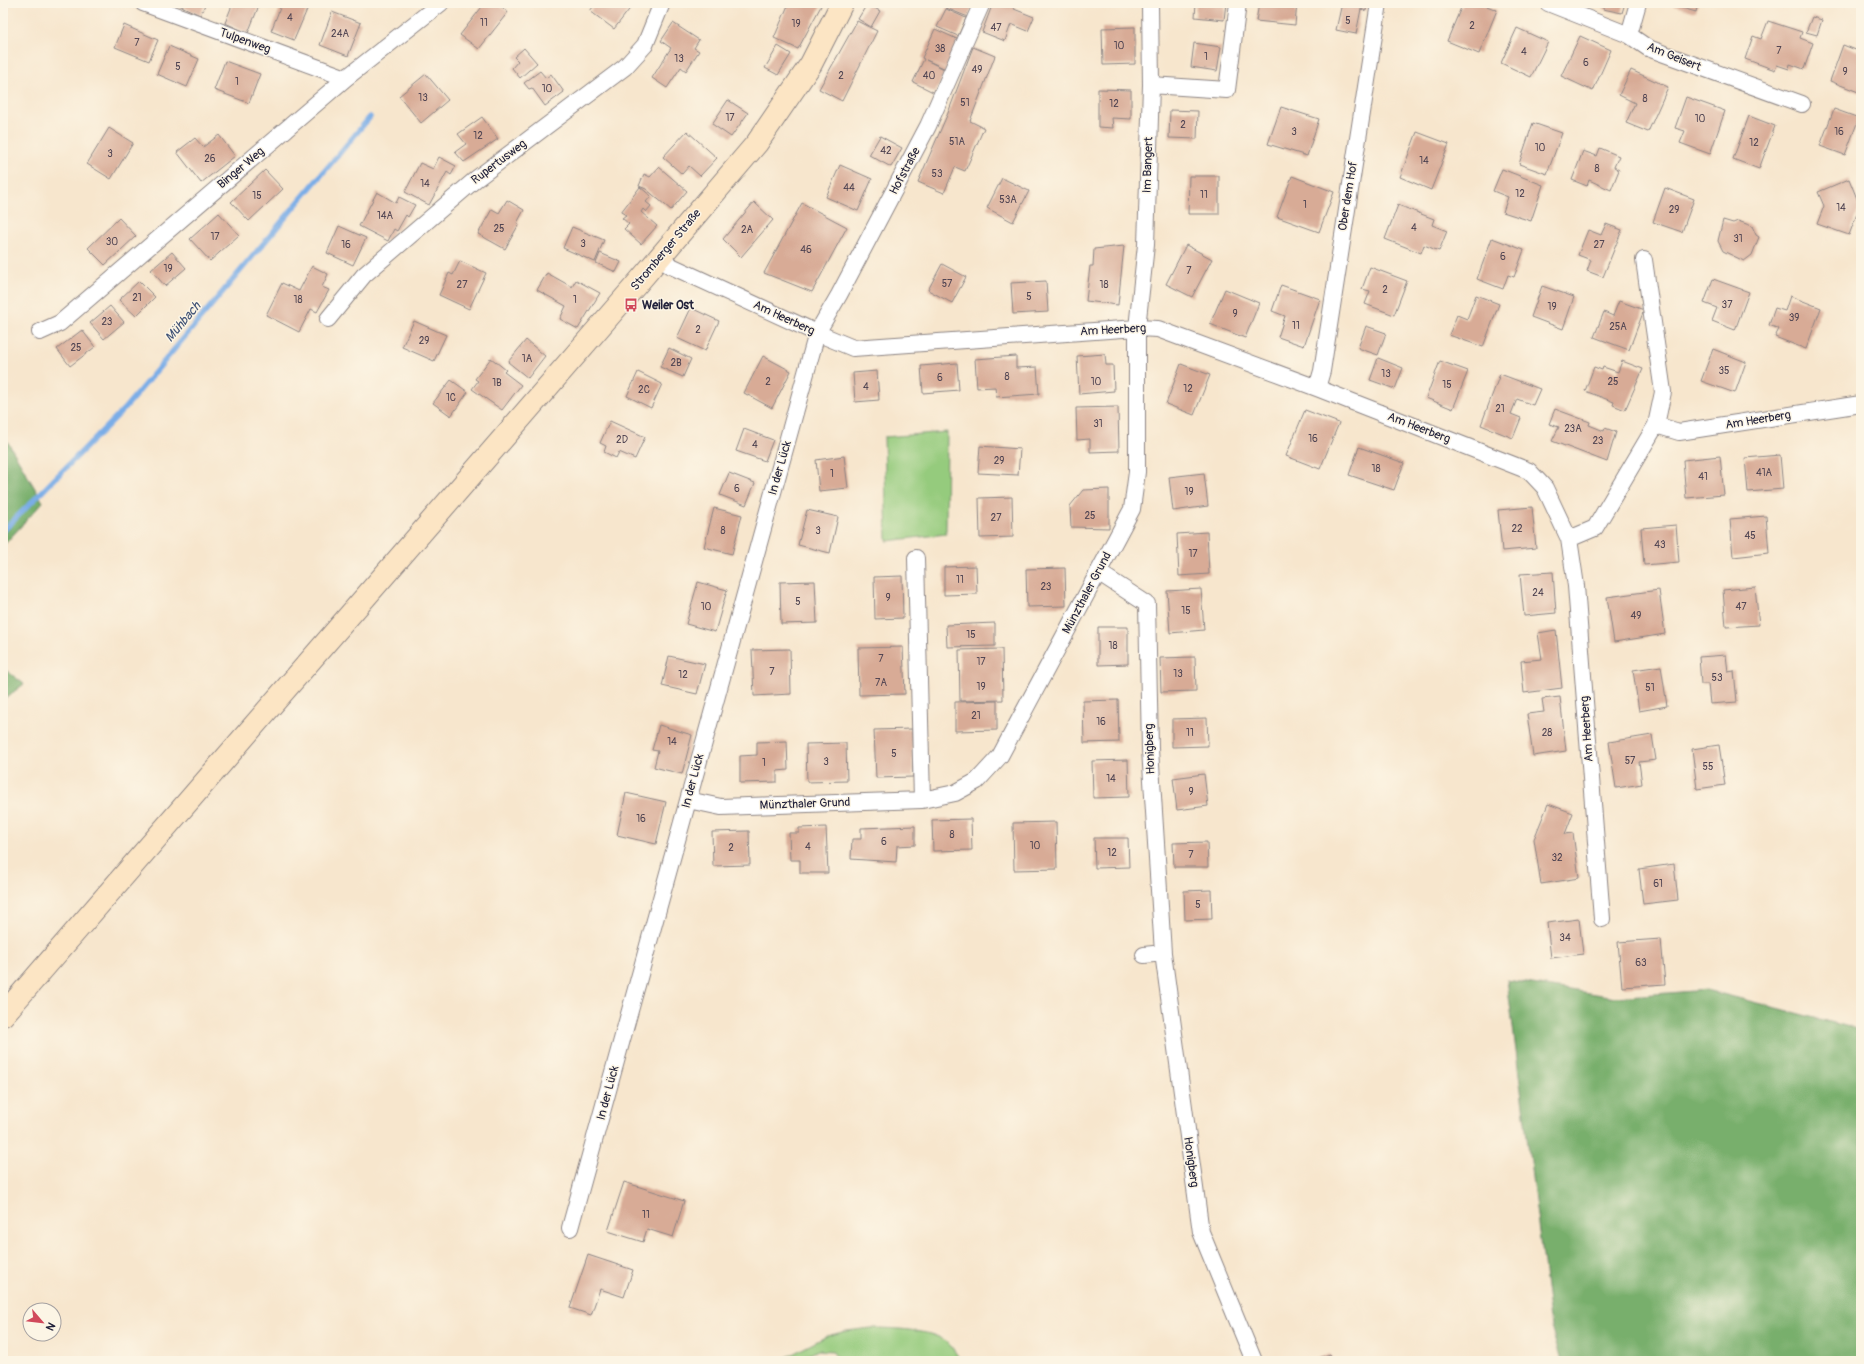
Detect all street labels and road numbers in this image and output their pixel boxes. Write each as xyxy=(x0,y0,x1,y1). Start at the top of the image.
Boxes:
street label: Tulpenweg xyxy=(217,25,273,57)
street label: Am Geisert xyxy=(1645,39,1703,75)
street label: Rupertusweg xyxy=(468,136,530,188)
street label: Im Bangert xyxy=(1140,136,1156,194)
street label: Binger Weg xyxy=(214,144,268,192)
street label: Hofstraße xyxy=(886,145,924,197)
street label: Ober dem Hof xyxy=(1335,160,1361,232)
street label: Stromberger Straße xyxy=(628,206,704,294)
street label: Am Heerberg xyxy=(751,297,817,339)
street label: Am Heerberg xyxy=(1080,321,1146,339)
street label: Am Heerberg xyxy=(1724,407,1792,433)
street label: Am Heerberg xyxy=(1385,409,1453,447)
street label: In der Lück xyxy=(765,439,795,497)
street label: Münzthaler Grund xyxy=(1059,549,1115,637)
street label: Am Heerberg xyxy=(1577,695,1597,763)
street label: Honigberg xyxy=(1142,723,1158,775)
street label: In der Lück xyxy=(679,752,707,810)
street label: Münzthaler Grund xyxy=(759,795,851,813)
street label: In der Lück xyxy=(594,1064,622,1122)
street label: Honigberg xyxy=(1180,1136,1202,1188)

